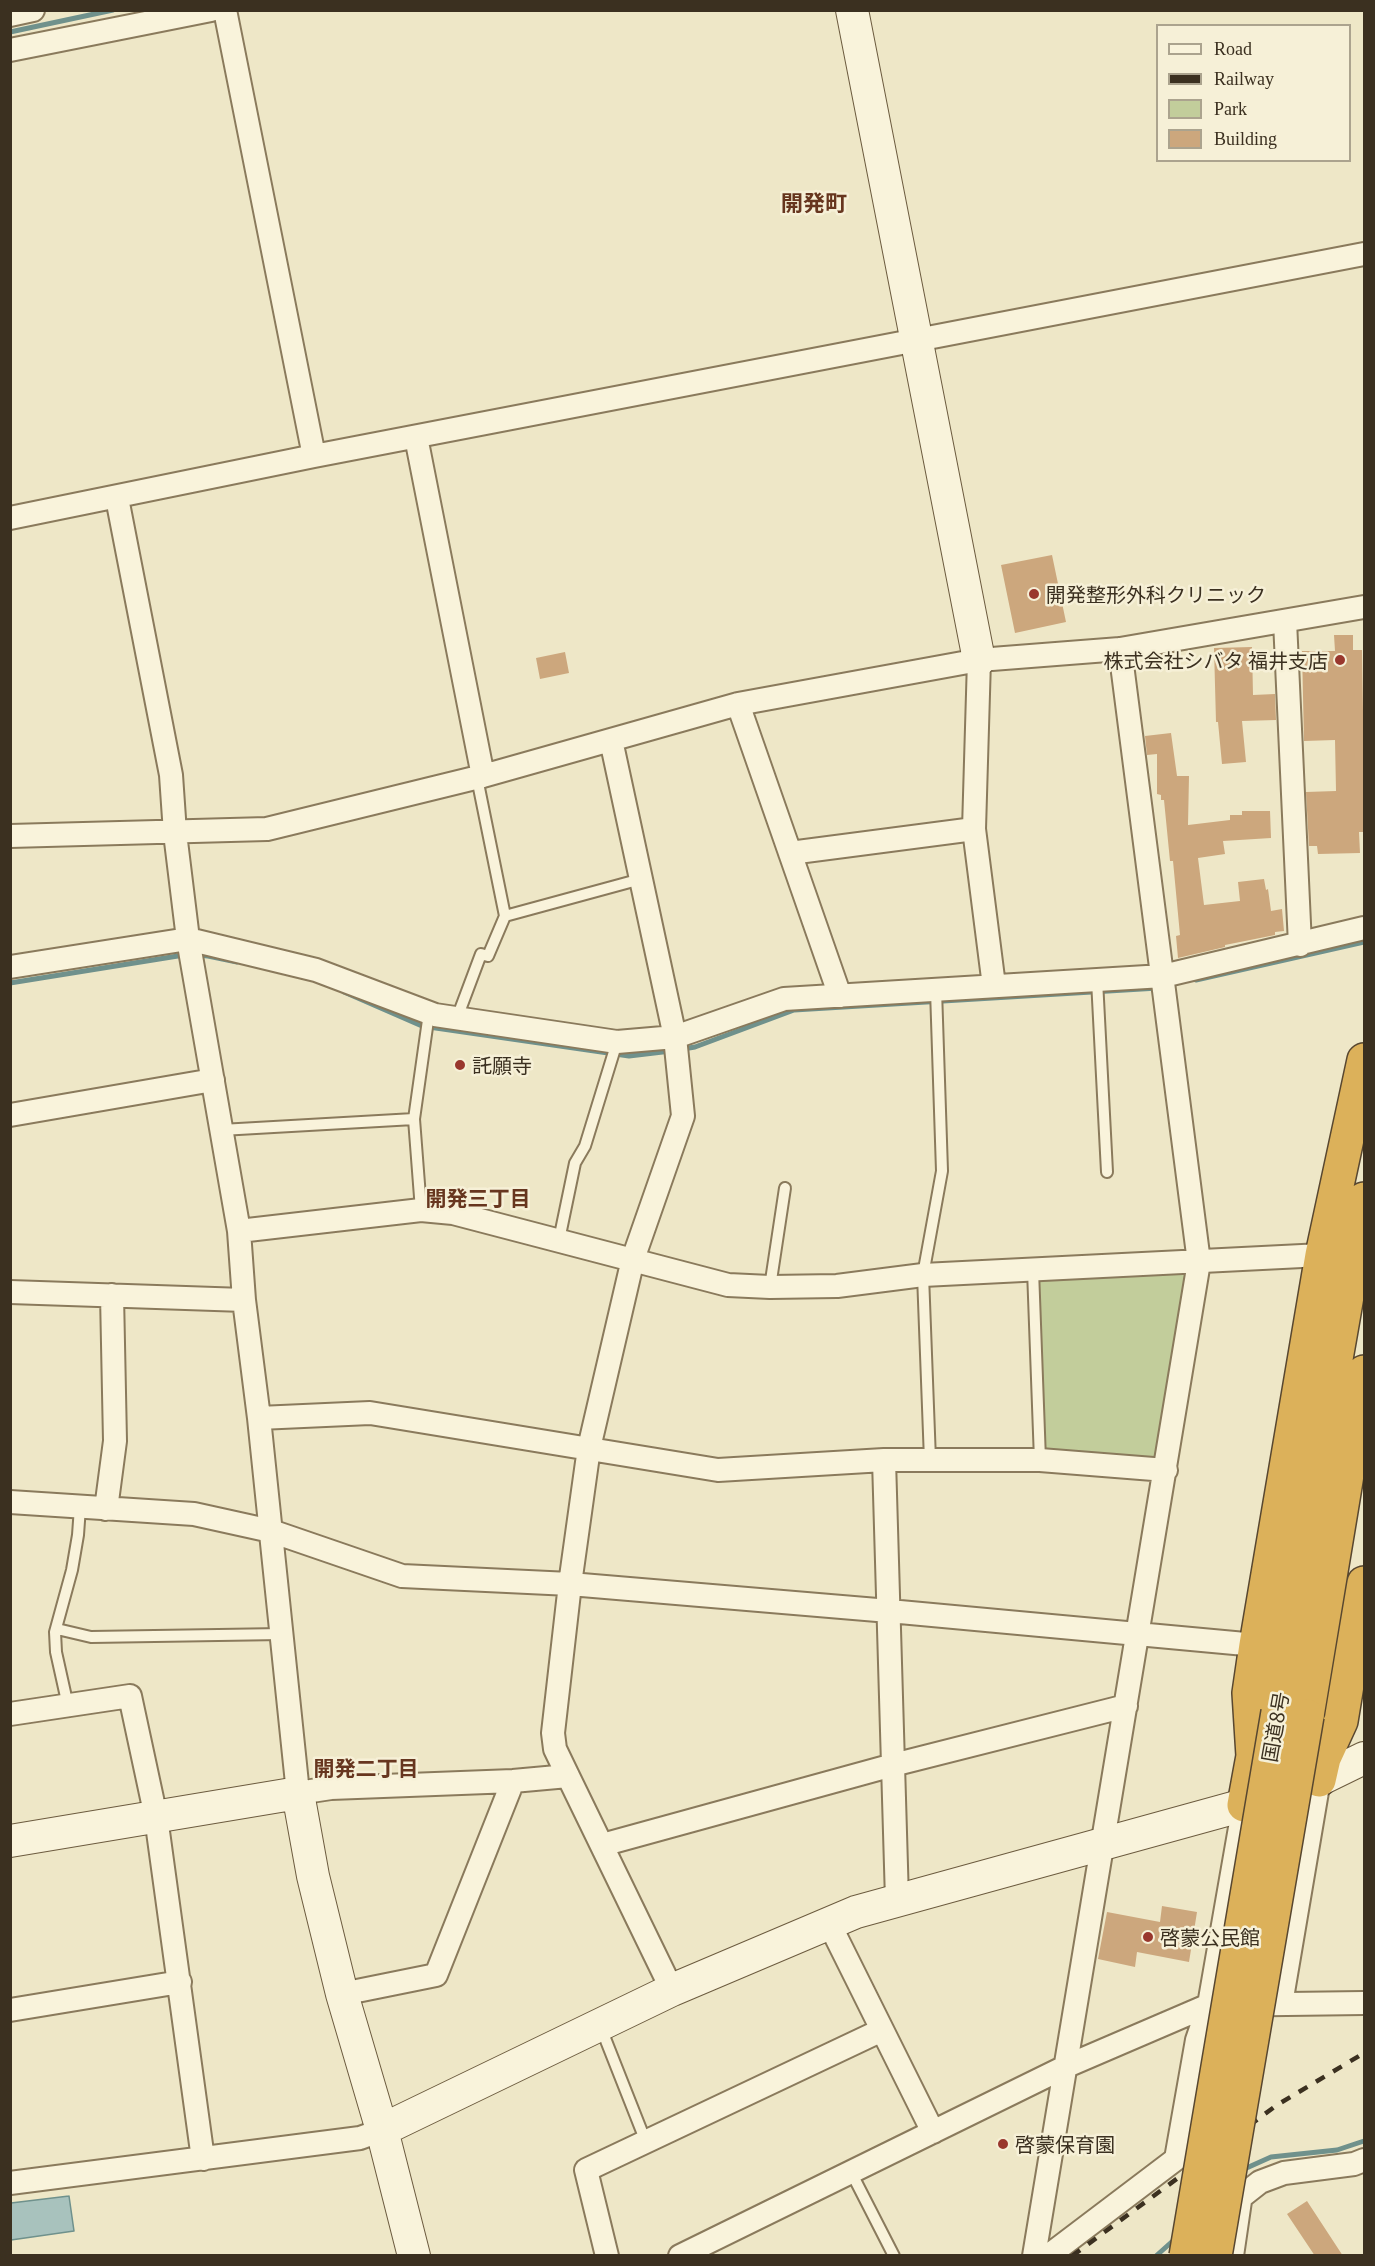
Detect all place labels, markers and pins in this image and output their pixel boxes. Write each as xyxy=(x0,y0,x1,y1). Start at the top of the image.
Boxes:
place label: 開発整形外科クリニック xyxy=(1046,582,1266,606)
marker: 開発整形外科クリニック xyxy=(1027,587,1041,601)
place label: 株式会社シバタ 福井支店 xyxy=(1104,648,1328,672)
marker: 株式会社シバタ 福井支店 xyxy=(1333,653,1347,667)
place label: 託願寺 xyxy=(472,1053,532,1077)
marker: 託願寺 xyxy=(453,1058,467,1072)
place label: 啓蒙公民館 xyxy=(1160,1925,1260,1949)
marker: 啓蒙公民館 xyxy=(1141,1930,1155,1944)
place label: 啓蒙保育園 xyxy=(1015,2132,1115,2156)
marker: 啓蒙保育園 xyxy=(996,2137,1010,2151)

